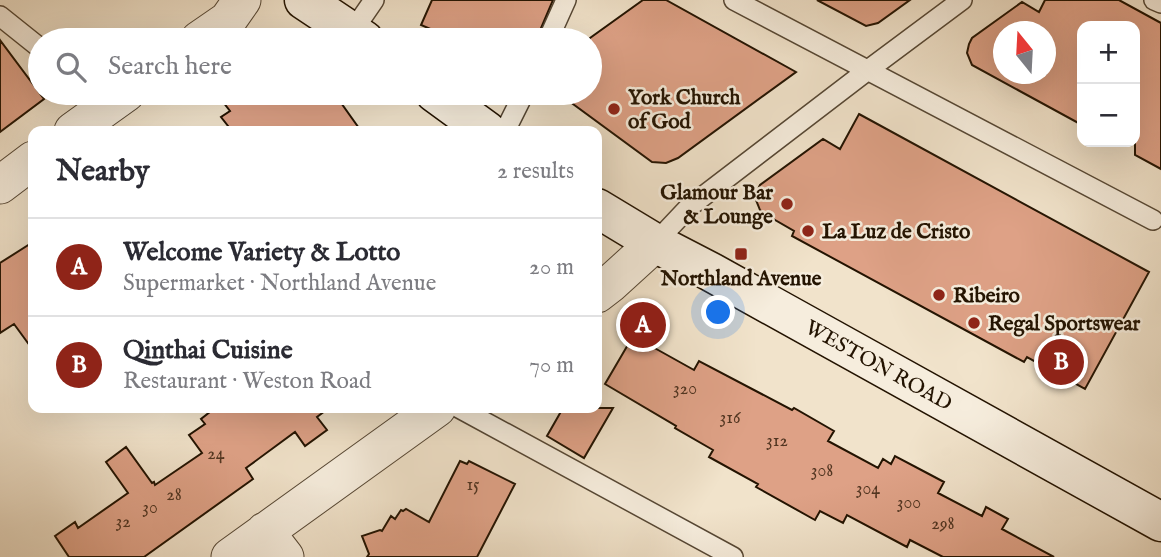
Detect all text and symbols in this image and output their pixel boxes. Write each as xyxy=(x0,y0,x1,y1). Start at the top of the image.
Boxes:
north arrow xyxy=(993,21,1056,84)
map controls xyxy=(1077,21,1140,147)
button: + xyxy=(1077,21,1140,84)
search box xyxy=(28,28,602,105)
icon: search xyxy=(52,48,90,86)
text: Search here xyxy=(108,50,232,83)
button: − xyxy=(1077,84,1140,147)
place label: York Church of God xyxy=(628,85,741,136)
marker: York Church of God xyxy=(606,101,622,117)
text: Nearby xyxy=(56,153,149,191)
text: 2 results xyxy=(497,157,574,186)
place label: Glamour Bar & Lounge xyxy=(660,180,773,231)
marker: Glamour Bar & Lounge xyxy=(779,196,795,212)
place label: La Luz de Cristo xyxy=(822,219,971,246)
marker: La Luz de Cristo xyxy=(800,223,816,239)
text: Welcome Variety & Lotto xyxy=(123,236,400,269)
marker: Northland Avenue xyxy=(733,246,749,262)
text: A xyxy=(71,253,87,282)
text: 20 m xyxy=(529,253,574,282)
place label: Northland Avenue xyxy=(660,266,822,293)
text: Supermarket · Northland Avenue xyxy=(123,269,436,298)
place label: Ribeiro xyxy=(953,283,1021,310)
marker: Ribeiro xyxy=(931,287,947,303)
your location xyxy=(701,295,735,329)
pin: A xyxy=(620,299,666,351)
place label: Regal Sportswear xyxy=(988,311,1140,338)
street label: WESTON ROAD xyxy=(800,315,957,418)
marker: Regal Sportswear xyxy=(966,315,982,331)
text: Qinthai Cuisine xyxy=(123,334,293,367)
pin: B xyxy=(1038,336,1084,388)
text: B xyxy=(71,351,87,380)
text: 70 m xyxy=(529,351,574,380)
text: Restaurant · Weston Road xyxy=(123,367,371,396)
house number: 320 xyxy=(673,378,697,401)
house number: 316 xyxy=(719,407,741,430)
house number: 312 xyxy=(766,430,788,453)
house number: 24 xyxy=(207,443,225,466)
house number: 308 xyxy=(811,460,833,483)
house number: 15 xyxy=(466,474,480,497)
house number: 304 xyxy=(856,478,880,501)
house number: 28 xyxy=(166,484,182,507)
house number: 300 xyxy=(897,492,921,515)
house number: 30 xyxy=(142,497,158,520)
house number: 32 xyxy=(115,511,131,534)
house number: 298 xyxy=(931,513,955,536)

